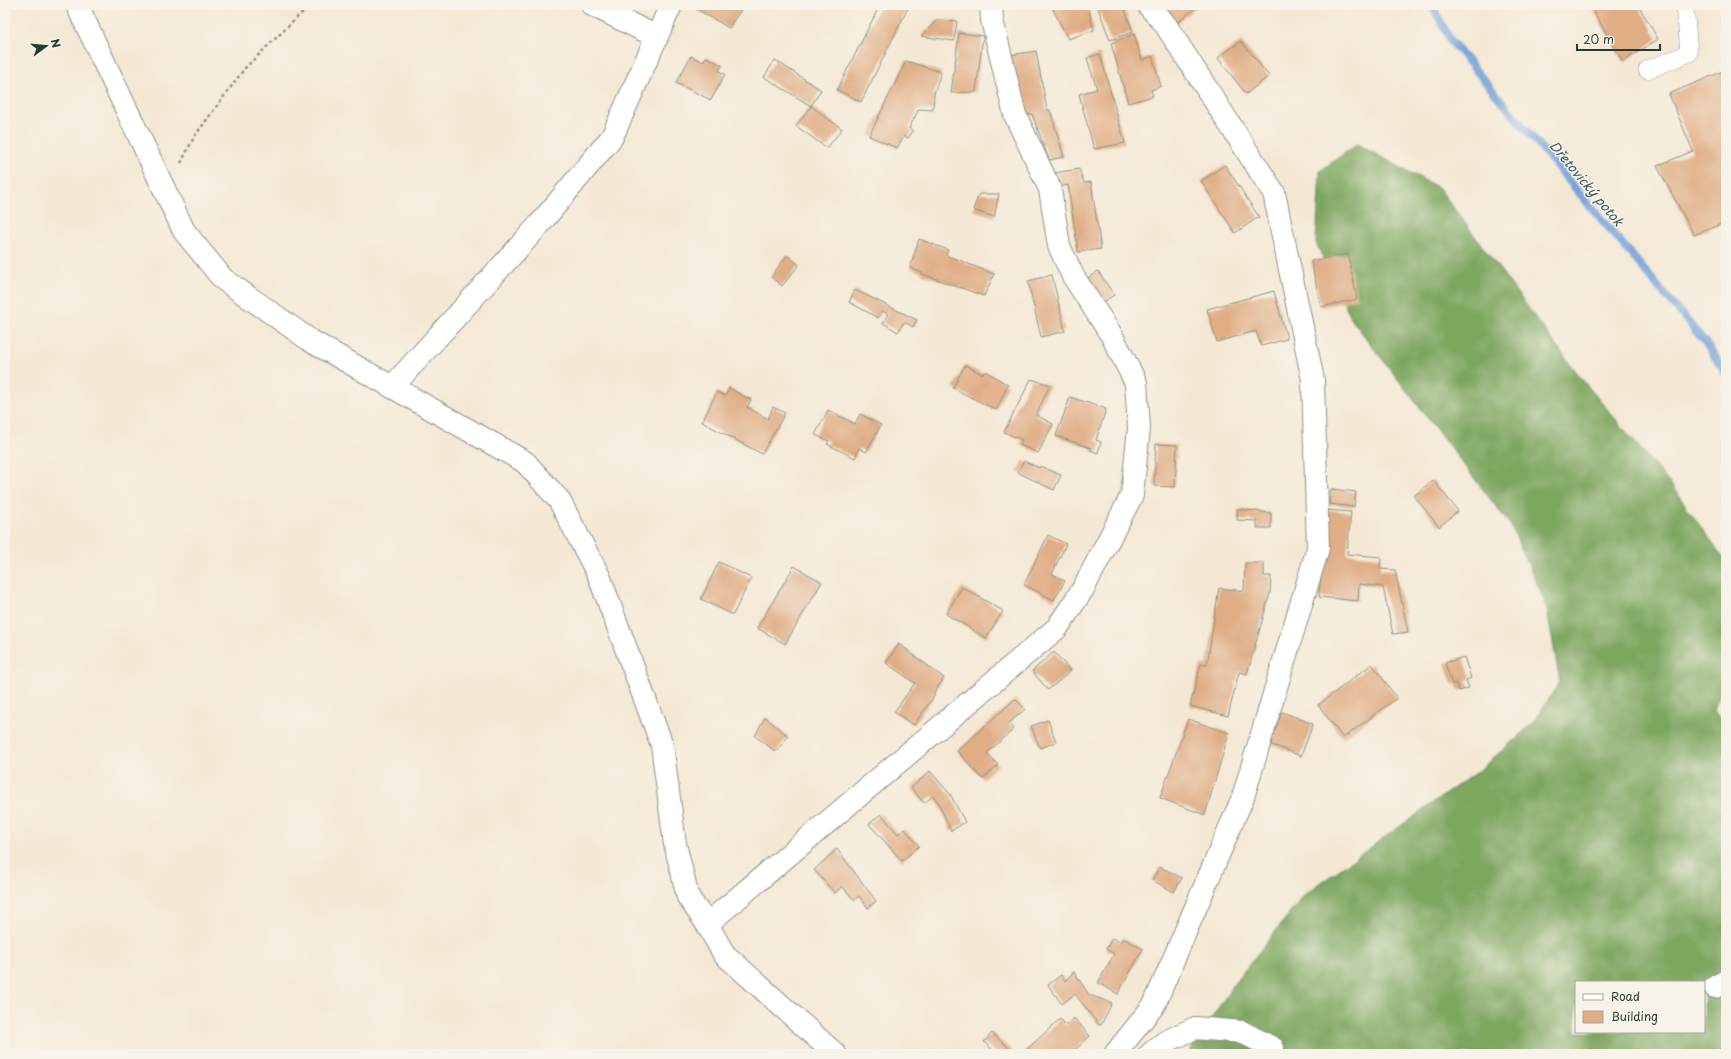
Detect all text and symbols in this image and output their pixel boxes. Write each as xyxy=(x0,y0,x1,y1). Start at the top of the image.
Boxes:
north arrow xyxy=(26,26,66,66)
scale bar xyxy=(1577,26,1660,52)
text: 20 m xyxy=(1583,30,1614,48)
text: N xyxy=(47,37,66,50)
water label: Dřetovický potok xyxy=(1546,136,1629,230)
legend xyxy=(1575,981,1705,1033)
text: Road xyxy=(1611,987,1640,1005)
text: Building xyxy=(1611,1007,1658,1025)

